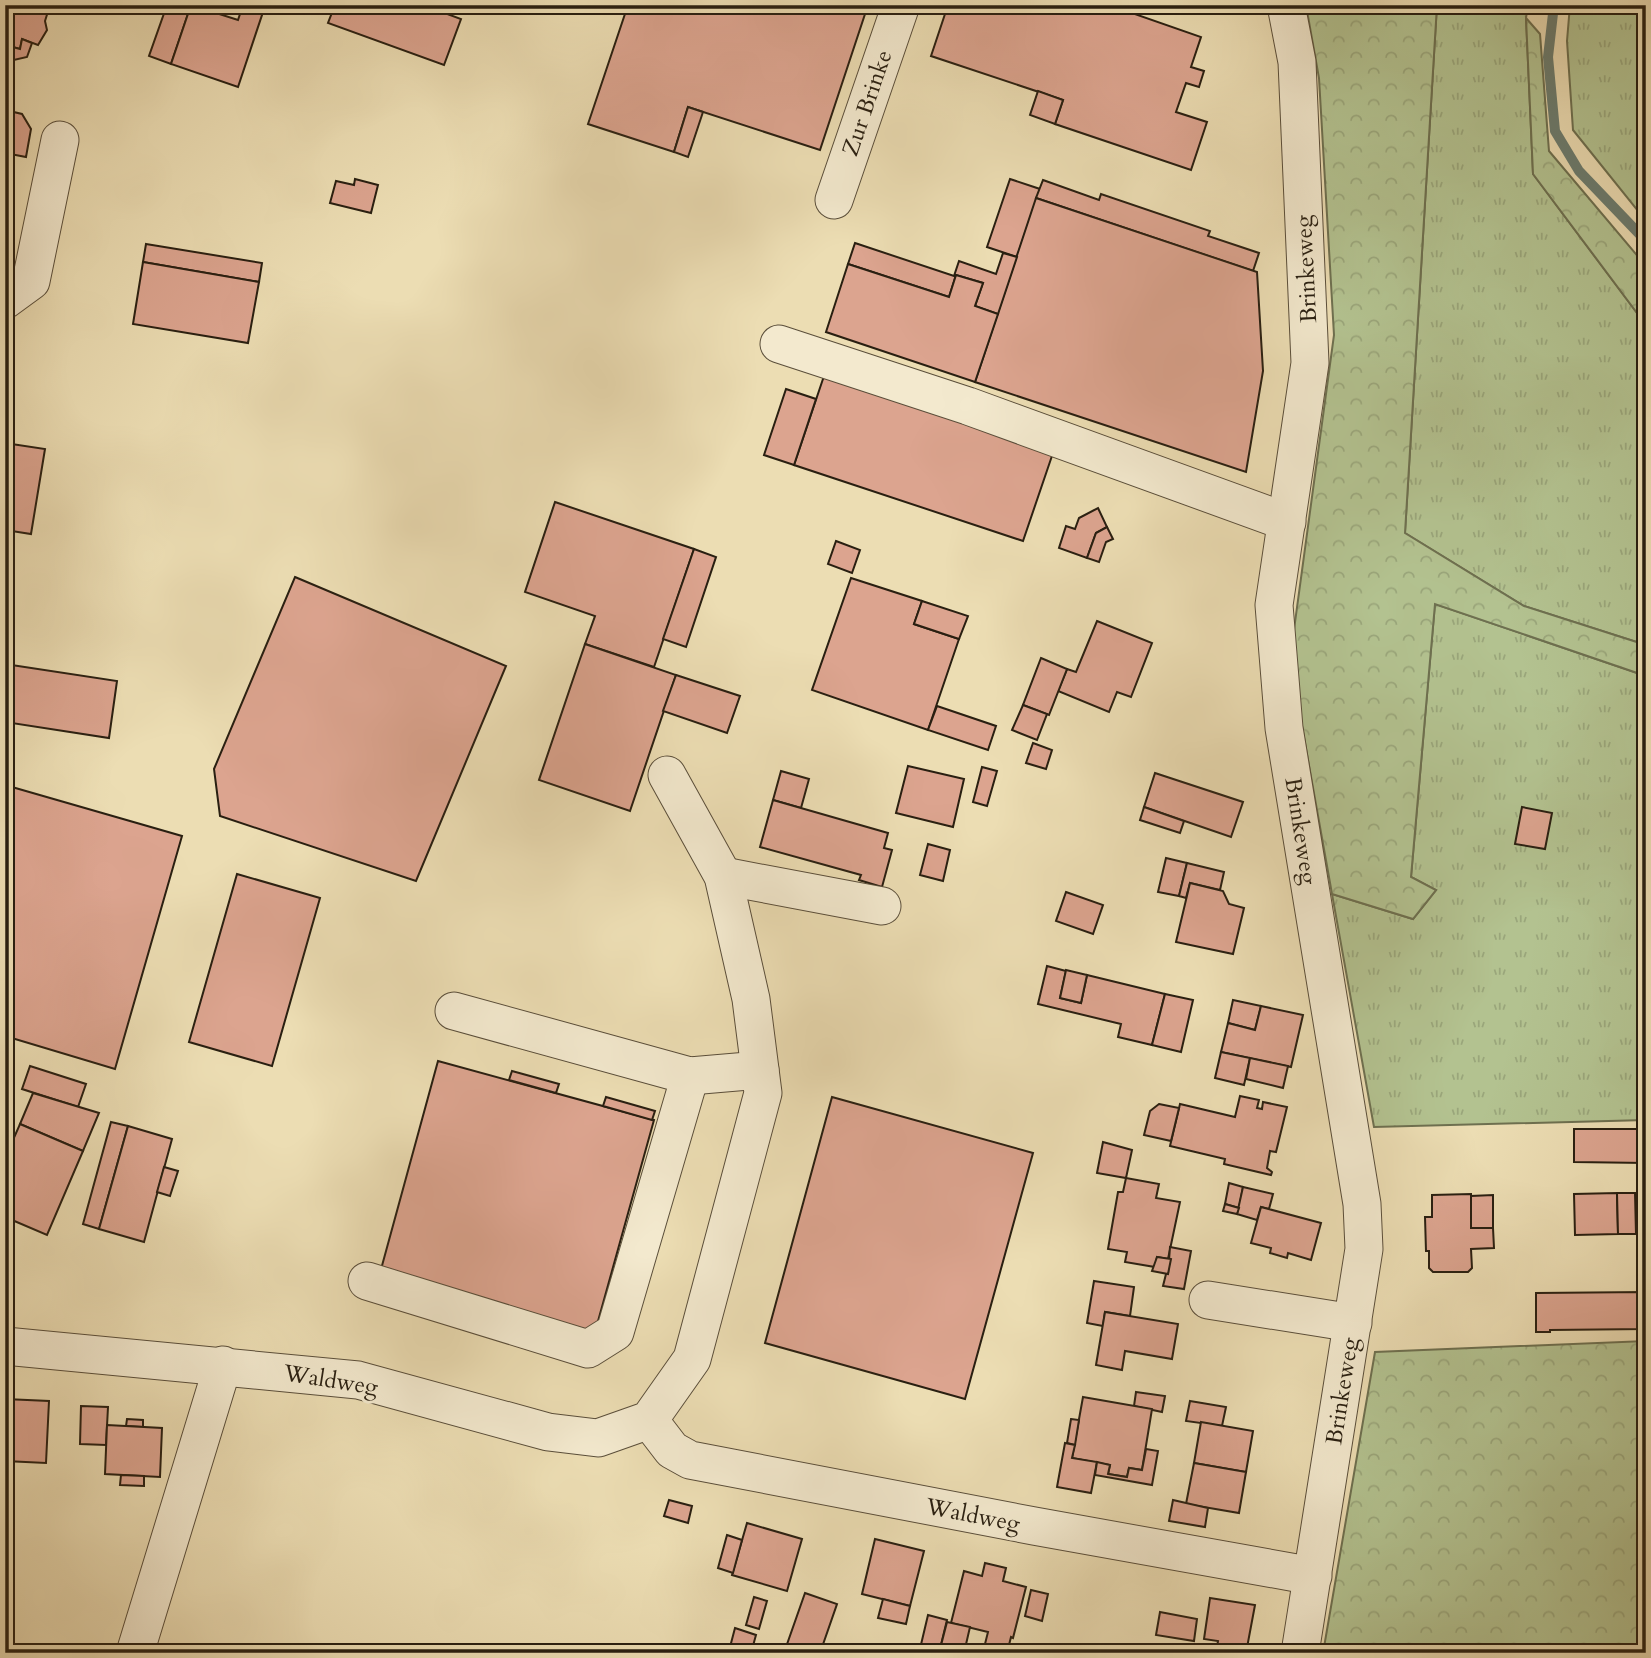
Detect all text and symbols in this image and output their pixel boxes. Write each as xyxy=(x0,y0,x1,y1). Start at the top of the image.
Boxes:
street label: Zur Brinke xyxy=(834,46,900,160)
street label: Brinkeweg xyxy=(1288,214,1324,324)
street label: Brinkeweg xyxy=(1277,775,1325,887)
street label: Brinkeweg xyxy=(1318,1335,1366,1447)
street label: Waldweg xyxy=(281,1357,381,1403)
street label: Waldweg xyxy=(922,1491,1023,1539)

